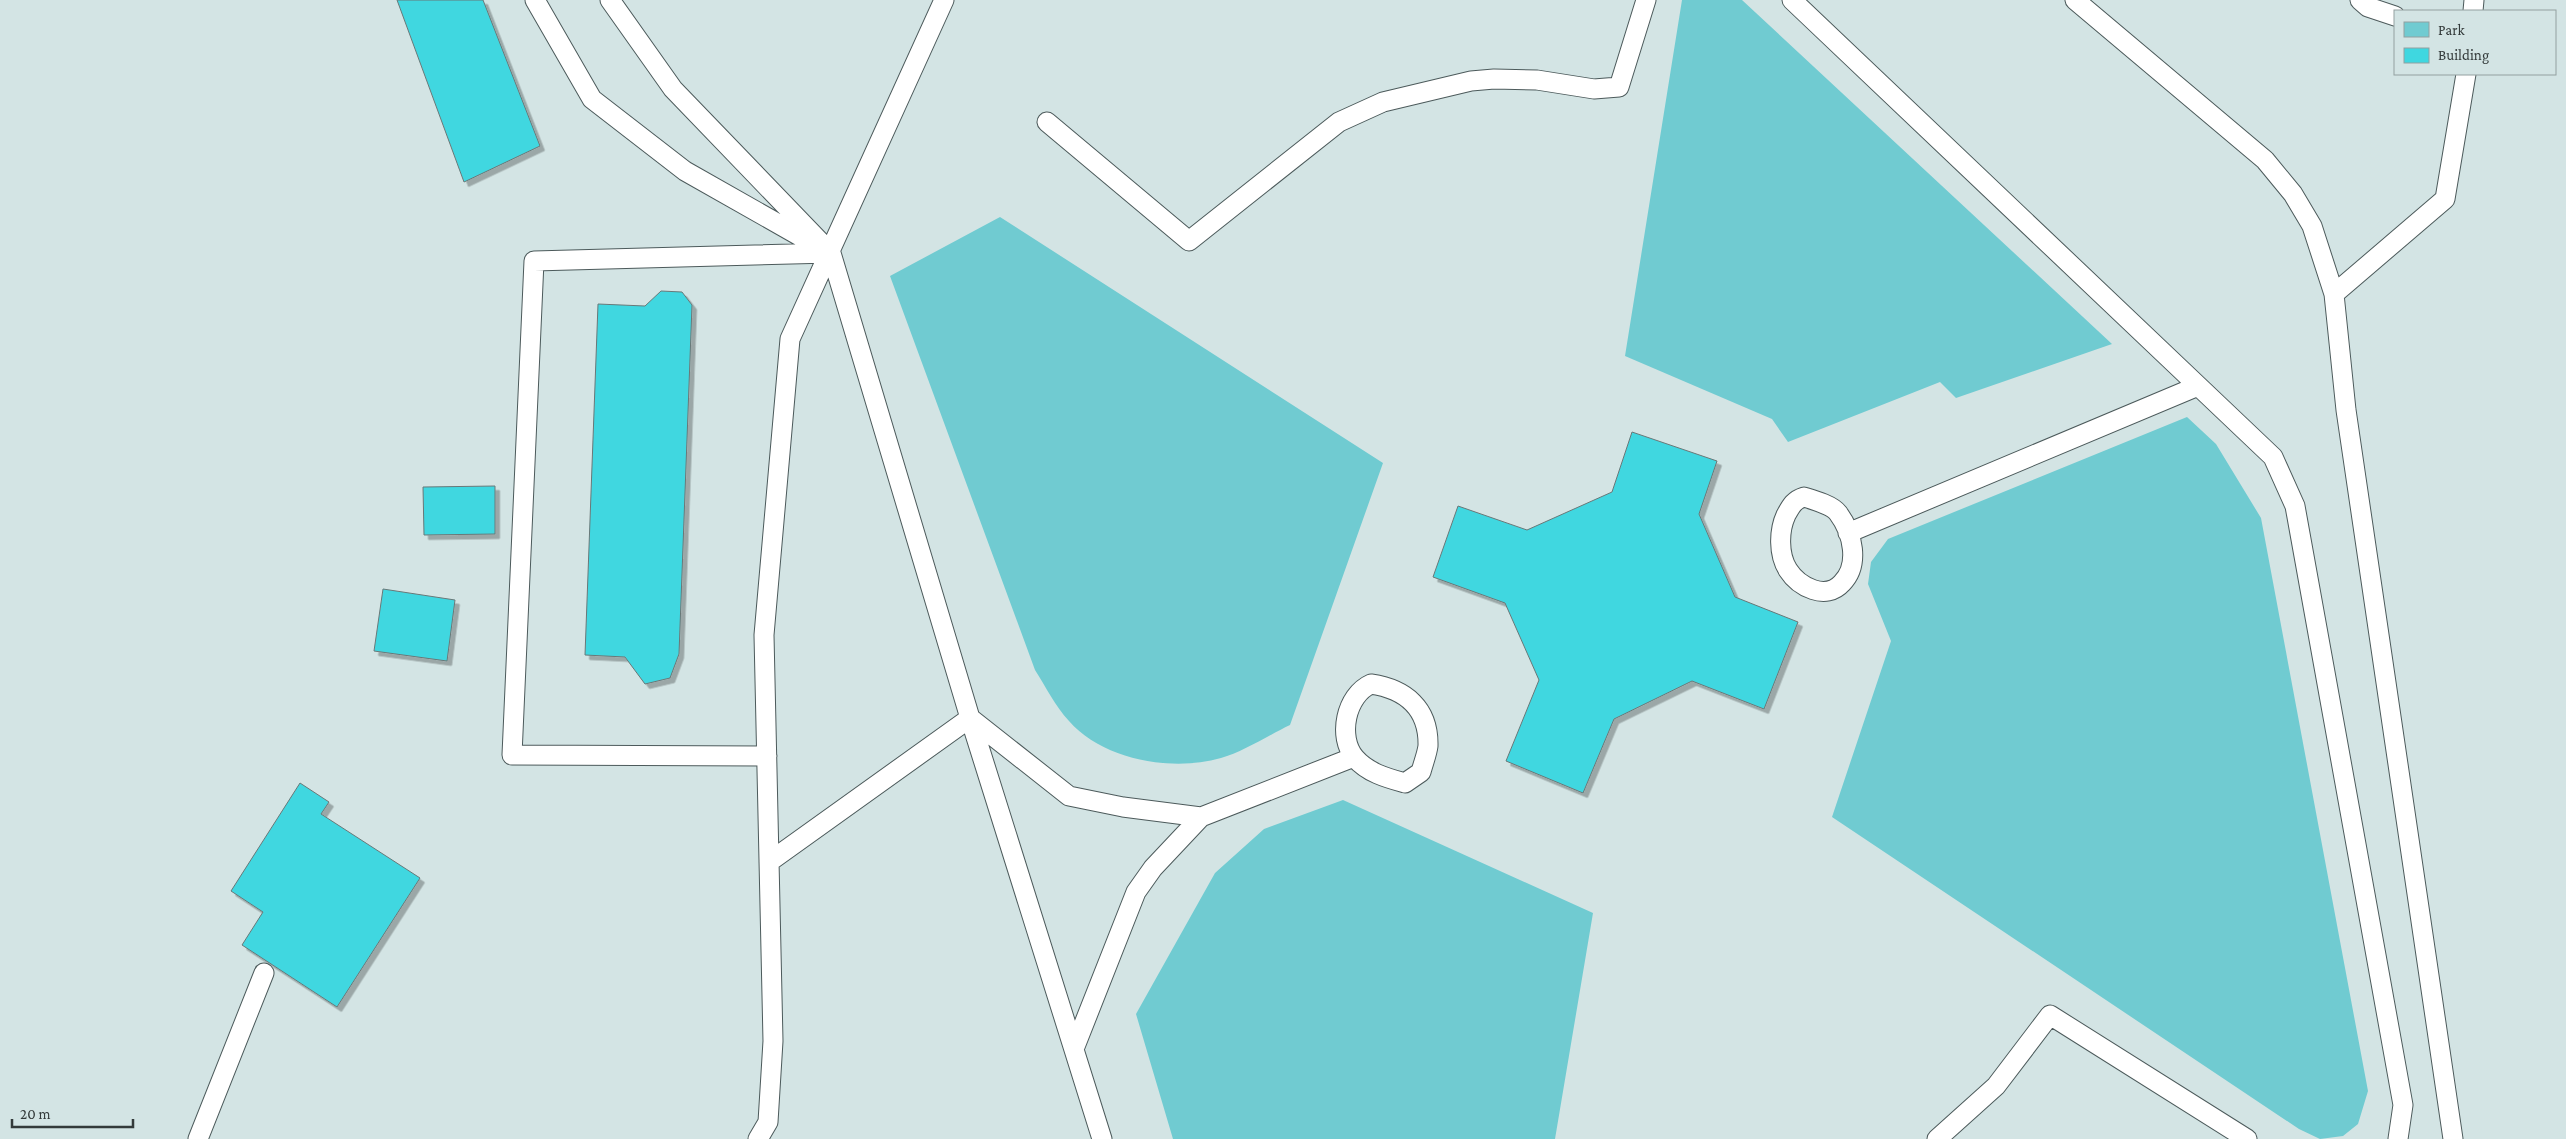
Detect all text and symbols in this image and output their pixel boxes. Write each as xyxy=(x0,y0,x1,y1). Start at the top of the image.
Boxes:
legend xyxy=(2394,10,2556,75)
text: Park xyxy=(2438,22,2465,38)
text: Building xyxy=(2438,47,2489,64)
scale bar xyxy=(12,1096,134,1128)
text: 20 m xyxy=(20,1106,51,1122)

